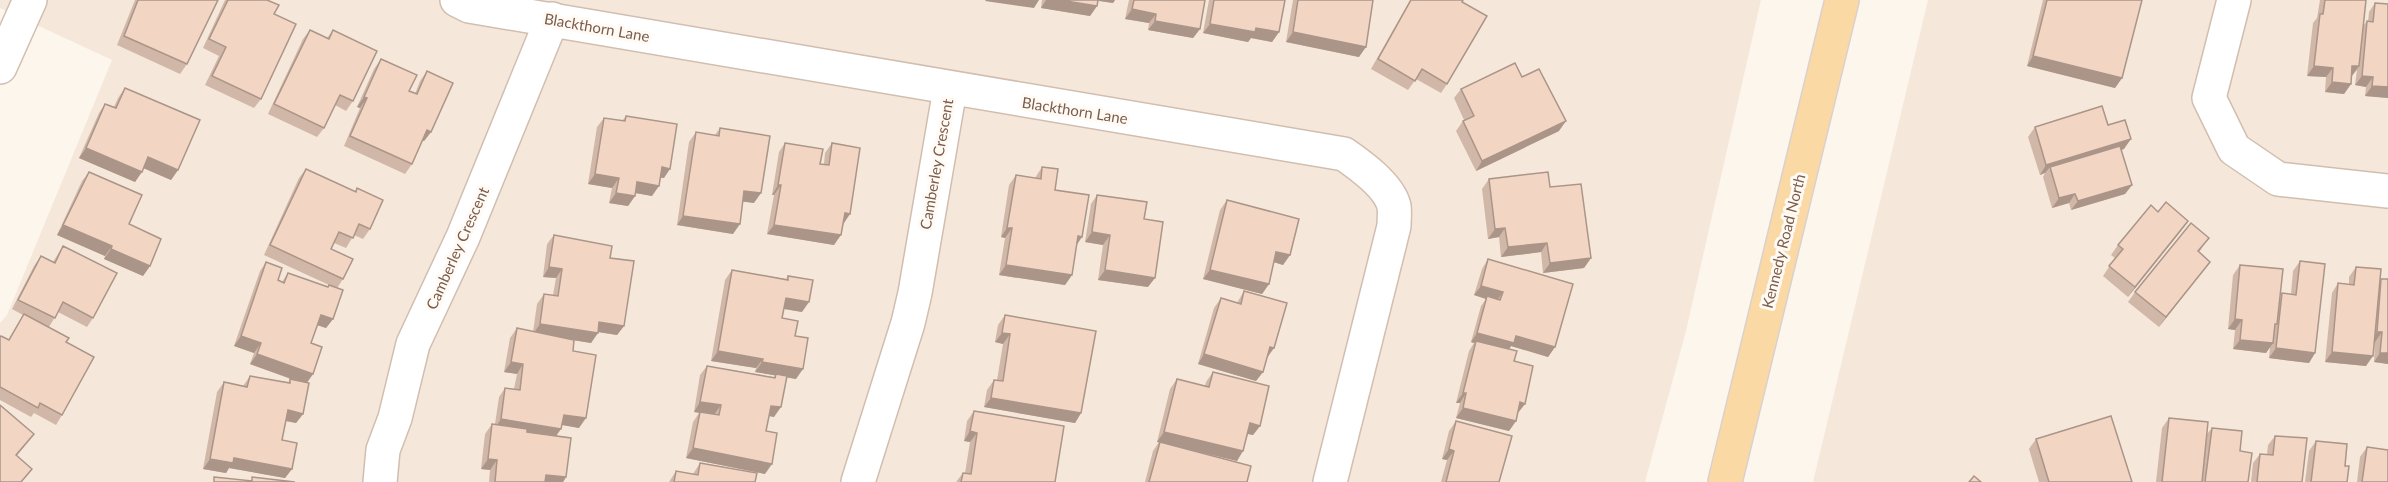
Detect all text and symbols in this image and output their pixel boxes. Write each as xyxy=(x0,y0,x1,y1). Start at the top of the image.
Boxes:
street label: Blackthorn Lane xyxy=(543,9,651,45)
street label: Blackthorn Lane xyxy=(1021,93,1129,127)
street label: Camberley Crescent xyxy=(916,97,956,231)
street label: Kennedy Road North xyxy=(1758,172,1808,310)
street label: Camberley Crescent xyxy=(422,183,492,312)

